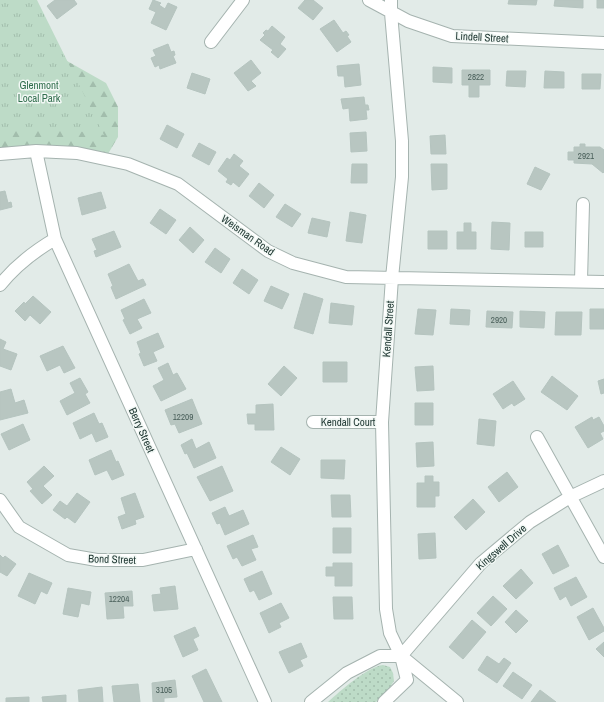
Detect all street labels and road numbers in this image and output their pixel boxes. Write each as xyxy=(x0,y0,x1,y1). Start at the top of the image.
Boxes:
street label: Lindell Street xyxy=(455,29,509,45)
street label: Weisman Road xyxy=(219,211,277,259)
street label: Kendall Street xyxy=(379,300,397,358)
street label: Berry Street xyxy=(126,405,158,455)
street label: Kendall Court xyxy=(321,415,376,429)
street label: Kingswell Drive xyxy=(473,521,529,573)
street label: Bond Street xyxy=(88,551,137,567)

